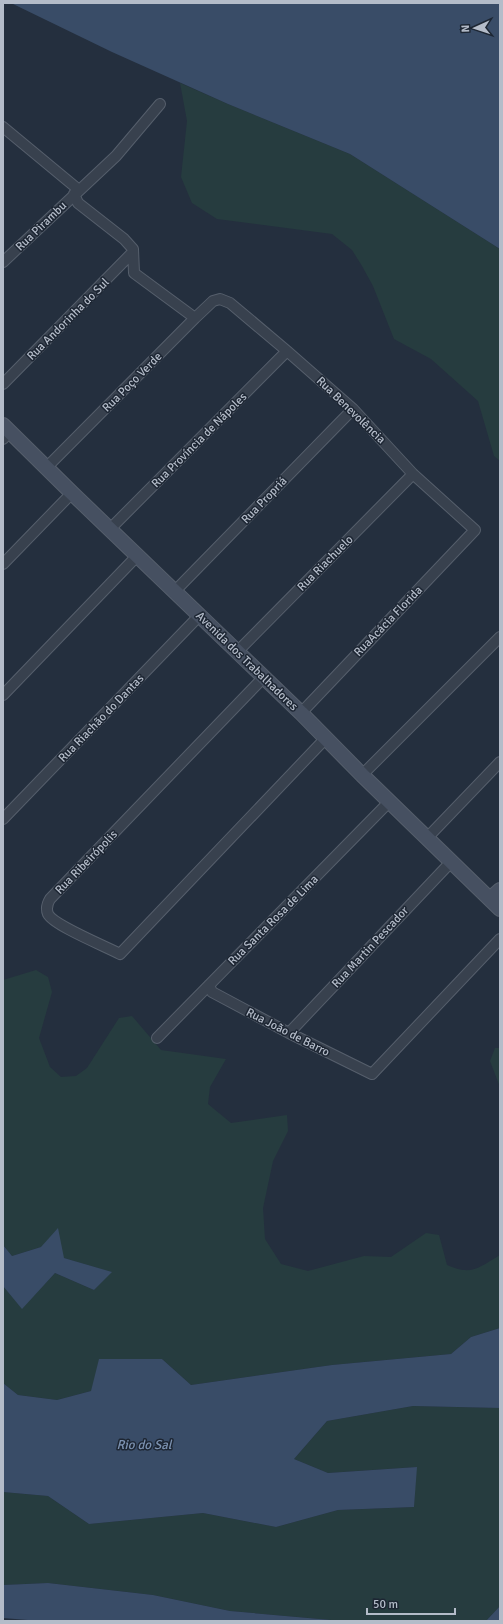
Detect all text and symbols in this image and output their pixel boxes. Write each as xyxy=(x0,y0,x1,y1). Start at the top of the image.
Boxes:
north arrow xyxy=(455,8,495,48)
text: N xyxy=(459,24,472,33)
street label: Rua Pirambu xyxy=(13,198,70,254)
street label: Rua Andorinha do Sul xyxy=(24,275,113,364)
street label: Rua Poço Verde xyxy=(99,349,165,415)
street label: Rua Benevolência xyxy=(313,374,388,447)
street label: Rua Província de Nápoles xyxy=(149,390,250,491)
street label: Rua Propriá xyxy=(238,474,290,527)
street label: Rua Riachuelo xyxy=(294,532,357,595)
street label: RuaAcácia Florida xyxy=(351,583,426,660)
street label: Avenida dos Trabalhadores xyxy=(192,609,301,714)
street label: Rua Riachão do Dantas xyxy=(55,671,147,766)
street label: Rua Ribeirópolis xyxy=(52,827,121,898)
street label: Rua Santa Rosa de Lima xyxy=(225,872,322,969)
street label: Rua Martin Pescador xyxy=(329,903,412,991)
street label: Rua João de Barro xyxy=(243,1005,332,1060)
water label: Rio do Sal xyxy=(116,1437,173,1453)
scale bar xyxy=(367,1590,455,1616)
text: 50 m xyxy=(373,1597,398,1612)

